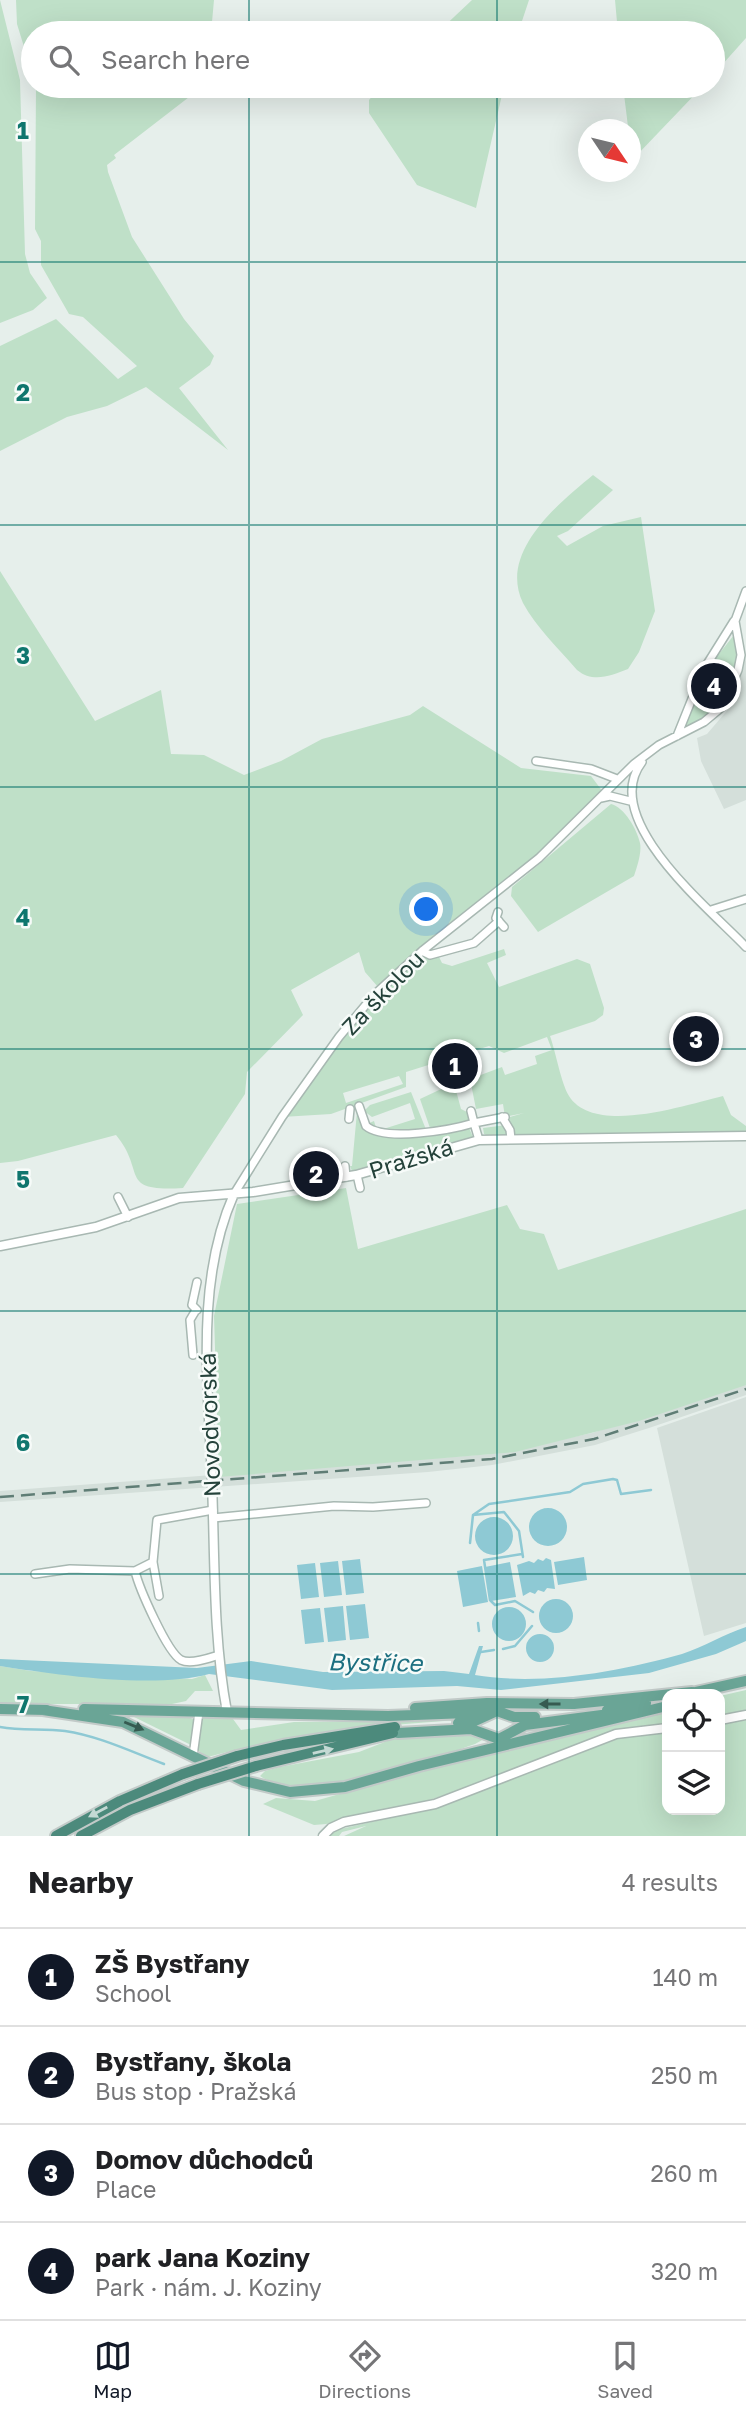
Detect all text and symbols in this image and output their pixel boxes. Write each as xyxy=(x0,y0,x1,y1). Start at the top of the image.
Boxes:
search box xyxy=(21,21,725,98)
icon: search xyxy=(45,41,83,79)
text: Search here xyxy=(101,44,250,75)
text: 1 xyxy=(17,116,29,144)
north arrow xyxy=(578,119,641,182)
text: 2 xyxy=(16,378,30,406)
text: 3 xyxy=(16,641,30,669)
pin: 4 xyxy=(691,660,737,712)
your location xyxy=(409,892,443,926)
text: 4 xyxy=(16,903,30,931)
street label: Za školou xyxy=(335,944,429,1040)
pin: 3 xyxy=(673,1013,719,1065)
pin: 1 xyxy=(432,1040,478,1092)
street label: Pražská xyxy=(365,1132,456,1184)
pin: 2 xyxy=(293,1148,339,1200)
text: 5 xyxy=(16,1165,30,1193)
street label: Novodvorská xyxy=(192,1352,226,1498)
text: 6 xyxy=(16,1428,30,1456)
water label: Bystřice xyxy=(328,1646,425,1678)
map controls xyxy=(662,1689,725,1815)
button: locate xyxy=(662,1689,725,1752)
text: 7 xyxy=(17,1690,29,1718)
one-way arrow xyxy=(539,1698,561,1710)
one-way arrow xyxy=(123,1721,144,1732)
one-way arrow xyxy=(312,1745,334,1756)
button: layers xyxy=(662,1752,725,1815)
one-way arrow xyxy=(88,1806,108,1818)
text: Nearby xyxy=(28,1864,133,1900)
text: 4 results xyxy=(622,1868,718,1896)
text: ZŠ Bystřany xyxy=(95,1948,250,1979)
text: 1 xyxy=(45,1963,57,1991)
text: 140 m xyxy=(652,1963,718,1991)
text: School xyxy=(95,1979,171,2007)
text: Bystřany, škola xyxy=(95,2046,291,2077)
text: 2 xyxy=(44,2061,58,2089)
text: 250 m xyxy=(651,2061,718,2089)
text: Bus stop · Pražská xyxy=(95,2077,296,2105)
text: Domov důchodců xyxy=(95,2144,313,2175)
text: 3 xyxy=(44,2159,58,2187)
text: 260 m xyxy=(650,2159,718,2187)
text: Place xyxy=(95,2175,156,2203)
text: park Jana Koziny xyxy=(95,2242,310,2273)
text: 4 xyxy=(44,2257,58,2285)
text: 320 m xyxy=(651,2257,718,2285)
text: Park · nám. J. Koziny xyxy=(95,2273,322,2301)
tab: Map xyxy=(93,2337,132,2402)
tab: Directions xyxy=(318,2337,411,2402)
tab: Saved xyxy=(597,2337,653,2402)

